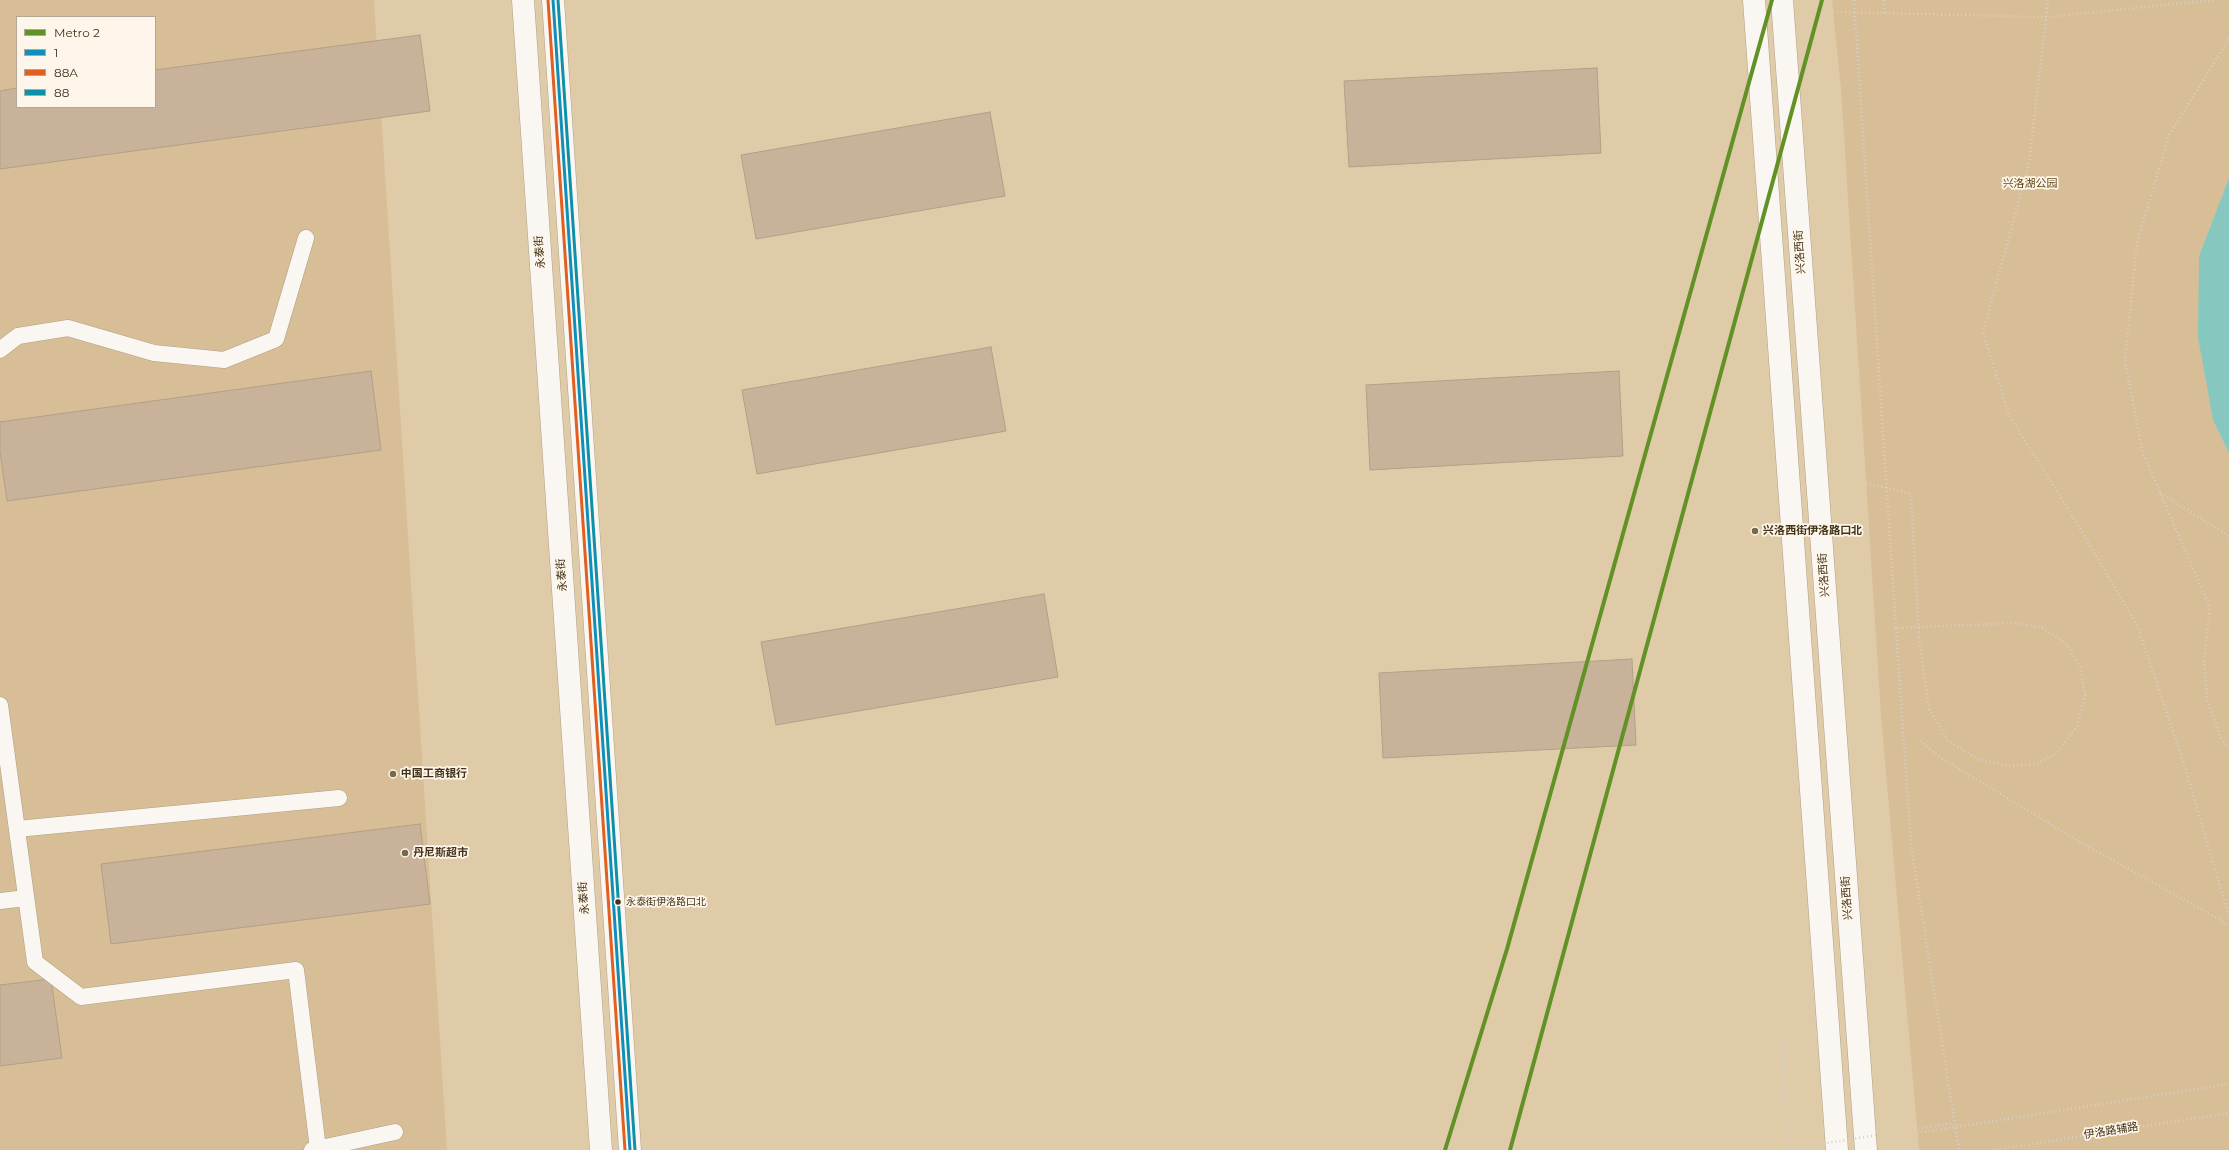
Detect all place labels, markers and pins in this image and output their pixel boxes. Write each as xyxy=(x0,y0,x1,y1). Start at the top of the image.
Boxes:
place label: 兴洛西街伊洛路口北 xyxy=(1763,524,1862,538)
marker: 兴洛西街伊洛路口北 xyxy=(1750,526,1760,536)
place label: 中国工商银行 xyxy=(401,767,467,781)
marker: 中国工商银行 xyxy=(388,769,398,779)
place label: 丹尼斯超市 xyxy=(413,846,468,860)
marker: 丹尼斯超市 xyxy=(400,848,410,858)
place label: 永泰街伊洛路口北 xyxy=(626,896,706,908)
marker: 永泰街伊洛路口北 xyxy=(613,897,623,907)

